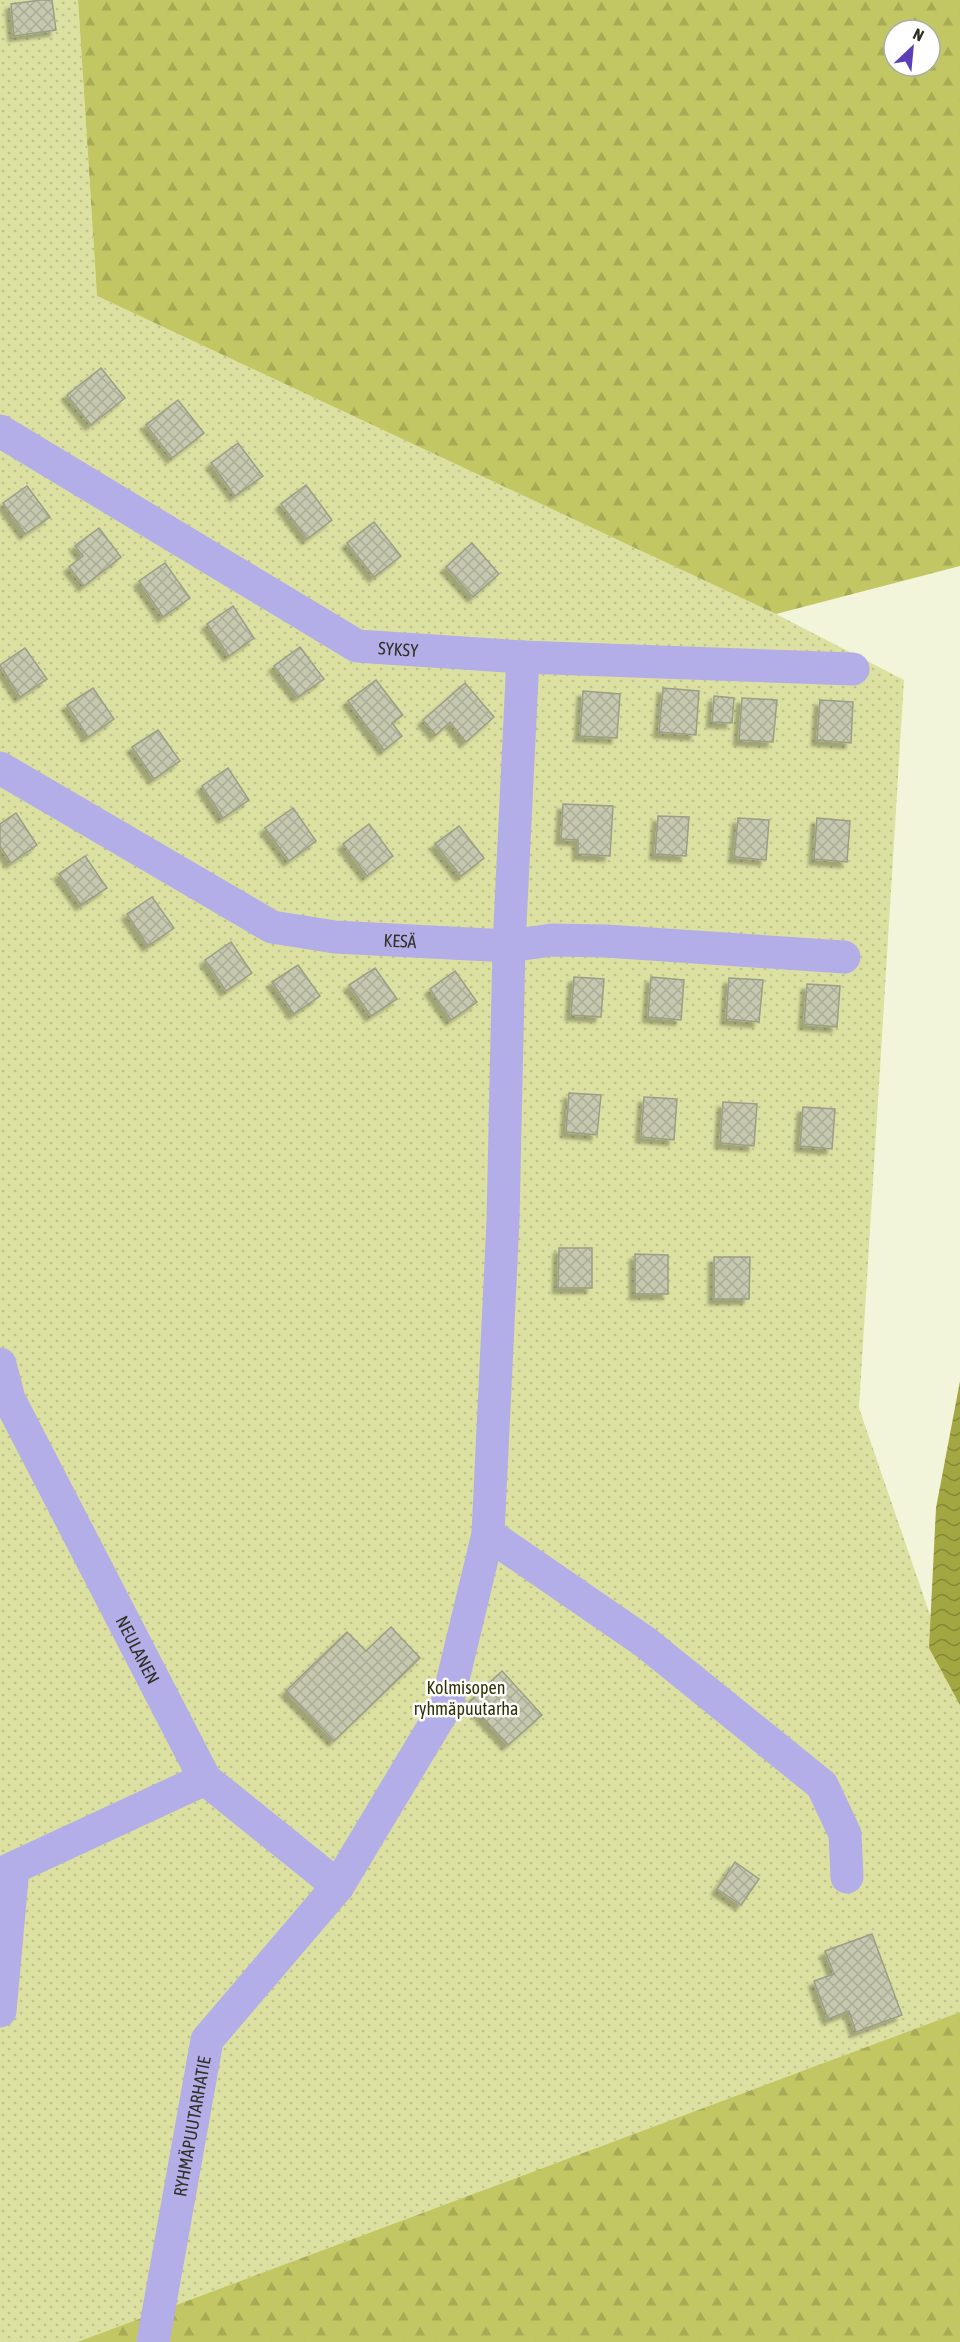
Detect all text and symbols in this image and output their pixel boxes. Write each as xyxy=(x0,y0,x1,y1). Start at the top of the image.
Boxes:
north arrow xyxy=(882,18,942,78)
text: N xyxy=(910,24,927,45)
street label: SYKSY xyxy=(378,637,419,661)
street label: KESÄ xyxy=(383,929,417,952)
street label: NEULANEN xyxy=(112,1612,164,1687)
park label: Kolmisopen ryhmäpuutarha xyxy=(414,1677,518,1719)
street label: RYHMÄPUUTARHATIE xyxy=(169,2054,214,2198)

